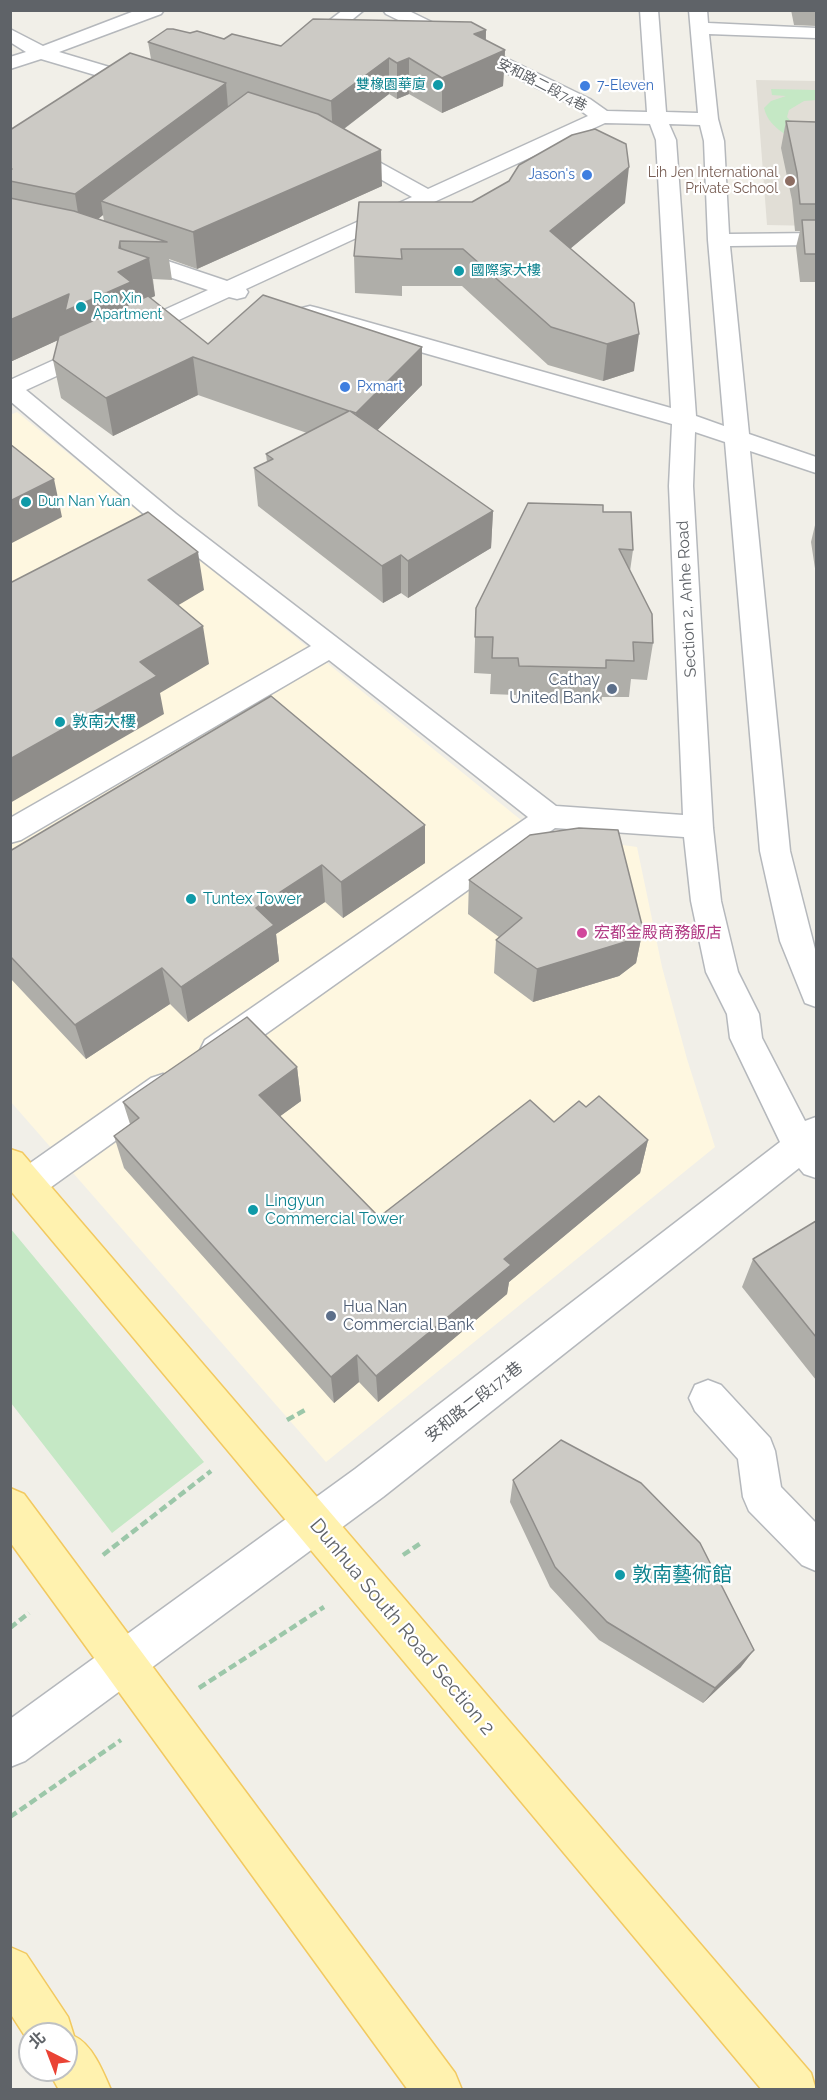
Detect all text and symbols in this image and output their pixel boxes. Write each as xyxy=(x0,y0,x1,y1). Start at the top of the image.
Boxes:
street label: 安和路二段74巷 xyxy=(494,55,590,115)
place label: 雙橡園華廈 xyxy=(356,77,426,93)
marker: 雙橡園華廈 xyxy=(431,78,445,92)
place label: 7-Eleven xyxy=(597,78,654,94)
marker: 7-Eleven xyxy=(578,79,592,93)
place label: Lih Jen International Private School xyxy=(648,165,778,198)
place label: Jason's xyxy=(528,167,575,183)
marker: Jason's xyxy=(580,168,594,182)
marker: Lih Jen International Private School xyxy=(783,174,797,188)
place label: 國際家大樓 xyxy=(471,263,541,279)
marker: 國際家大樓 xyxy=(452,264,466,278)
place label: Ron Xin Apartment xyxy=(93,291,162,324)
marker: Ron Xin Apartment xyxy=(74,300,88,314)
place label: Pxmart xyxy=(357,379,403,395)
marker: Pxmart xyxy=(338,380,352,394)
place label: Dun Nan Yuan xyxy=(38,494,131,510)
marker: Dun Nan Yuan xyxy=(19,495,33,509)
street label: Section 2, Anhe Road xyxy=(673,520,701,678)
place label: Cathay United Bank xyxy=(509,670,600,708)
marker: Cathay United Bank xyxy=(605,682,619,696)
place label: 敦南大樓 xyxy=(72,712,136,732)
marker: 敦南大樓 xyxy=(53,715,67,729)
place label: Tuntex Tower xyxy=(203,889,302,909)
marker: Tuntex Tower xyxy=(184,892,198,906)
place label: 宏都金殿商務飯店 xyxy=(594,923,722,943)
marker: 宏都金殿商務飯店 xyxy=(575,926,589,940)
place label: Lingyun Commercial Tower xyxy=(265,1191,404,1229)
marker: Lingyun Commercial Tower xyxy=(246,1203,260,1217)
place label: Hua Nan Commercial Bank xyxy=(343,1297,474,1335)
marker: Hua Nan Commercial Bank xyxy=(324,1309,338,1323)
street label: 安和路二段171巷 xyxy=(422,1358,526,1446)
street label: Dunhua South Road Section 2 xyxy=(304,1514,500,1740)
place label: 敦南藝術館 xyxy=(632,1563,732,1587)
marker: 敦南藝術館 xyxy=(613,1568,627,1582)
north arrow xyxy=(18,2022,78,2082)
text: 北 xyxy=(25,2027,49,2052)

